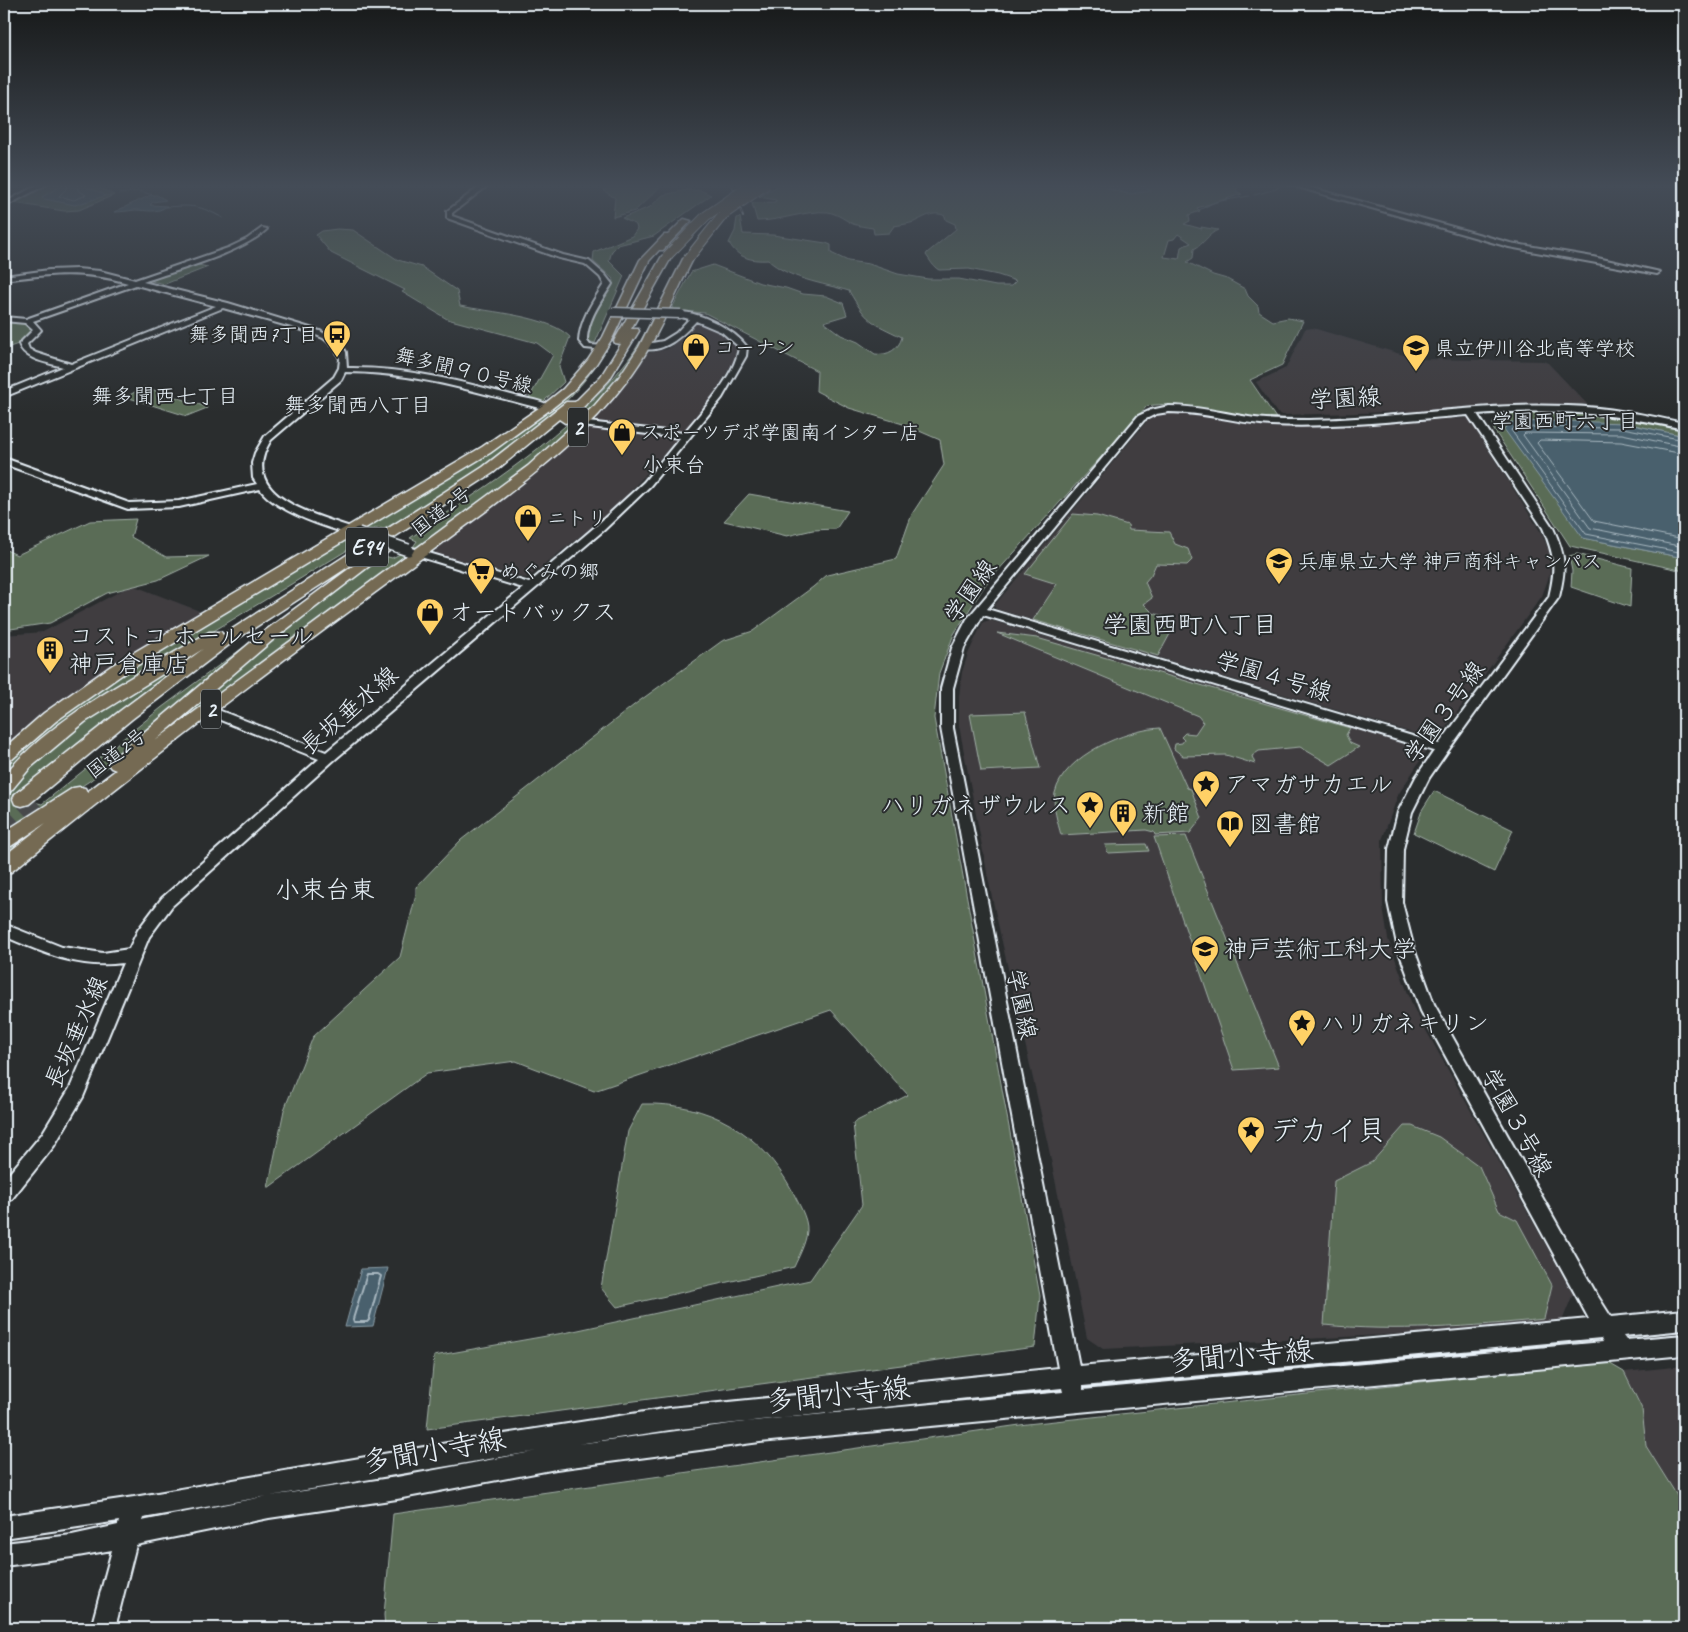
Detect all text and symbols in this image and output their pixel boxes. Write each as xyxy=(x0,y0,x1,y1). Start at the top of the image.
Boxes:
bus stop icon: 舞多聞西7丁目 xyxy=(322,319,352,358)
place label: 舞多聞西7丁目 xyxy=(189,322,318,347)
shop icon: コーナン xyxy=(681,332,711,371)
school or university icon: 県立伊川谷北高等学校 xyxy=(1401,333,1431,372)
place label: コーナン xyxy=(715,335,795,360)
place label: 県立伊川谷北高等学校 xyxy=(1435,336,1635,361)
street label: 舞多聞９０号線 xyxy=(393,343,535,398)
street label: 学園線 xyxy=(1308,381,1382,415)
district label: 舞多聞西七丁目 xyxy=(92,383,239,409)
district label: 舞多聞西八丁目 xyxy=(285,392,432,418)
road number: 2 xyxy=(568,408,588,447)
district label: 学園西町六丁目 xyxy=(1492,408,1639,434)
shop icon: スポーツデポ学園南インター店 xyxy=(607,417,637,456)
place label: スポーツデポ学園南インター店 xyxy=(641,420,920,445)
district label: 小束台 xyxy=(643,452,706,478)
street label: 国道2号 xyxy=(406,481,476,542)
shop icon: ニトリ xyxy=(513,503,543,542)
place label: ニトリ xyxy=(547,506,607,531)
road number: E94 xyxy=(346,528,388,566)
school or university icon: 兵庫県立大学 神戸商科キャンパス xyxy=(1264,546,1294,585)
place label: 兵庫県立大学 神戸商科キャンパス xyxy=(1298,549,1602,574)
street label: 学園線 xyxy=(937,553,1003,629)
supermarket icon: めぐみの郷 xyxy=(466,556,496,595)
place label: めぐみの郷 xyxy=(500,559,599,584)
shop icon: オートバックス xyxy=(415,597,445,636)
place label: オートバックス xyxy=(449,597,617,627)
district label: 学園西町八丁目 xyxy=(1102,609,1278,641)
place label: コストコ ホールセール 神戸倉庫店 xyxy=(69,621,314,679)
building icon: コストコ ホールセール 神戸倉庫店 xyxy=(35,635,65,674)
street label: 学園４号線 xyxy=(1212,644,1336,708)
street label: 学園３号線 xyxy=(1397,655,1491,769)
street label: 長坂垂水線 xyxy=(294,659,404,761)
road number: 2 xyxy=(201,690,221,729)
street label: 国道2号 xyxy=(81,723,151,784)
place icon: アマガサカエル xyxy=(1191,769,1221,808)
place label: アマガサカエル xyxy=(1225,769,1393,799)
place label: ハリガネザウルス xyxy=(881,790,1071,820)
place icon: ハリガネザウルス xyxy=(1075,790,1105,829)
building icon: 新館 xyxy=(1108,798,1138,837)
place label: 新館 xyxy=(1142,798,1190,828)
library icon: 図書館 xyxy=(1215,809,1245,848)
place label: 図書館 xyxy=(1249,809,1321,839)
district label: 小束台東 xyxy=(275,874,375,906)
school or university icon: 神戸芸術工科大学 xyxy=(1190,934,1220,973)
place label: 神戸芸術工科大学 xyxy=(1224,934,1416,964)
street label: 学園線 xyxy=(1000,966,1044,1042)
street label: 長坂垂水線 xyxy=(38,971,114,1093)
place icon: ハリガネキリン xyxy=(1287,1008,1317,1047)
place label: ハリガネキリン xyxy=(1321,1008,1489,1038)
street label: 学園３号線 xyxy=(1475,1062,1559,1182)
place label: デカイ貝 xyxy=(1270,1112,1386,1149)
place icon: デカイ貝 xyxy=(1236,1115,1266,1154)
street label: 多聞小寺線 xyxy=(1167,1331,1315,1380)
street label: 多聞小寺線 xyxy=(764,1369,912,1420)
street label: 多聞小寺線 xyxy=(359,1420,509,1481)

